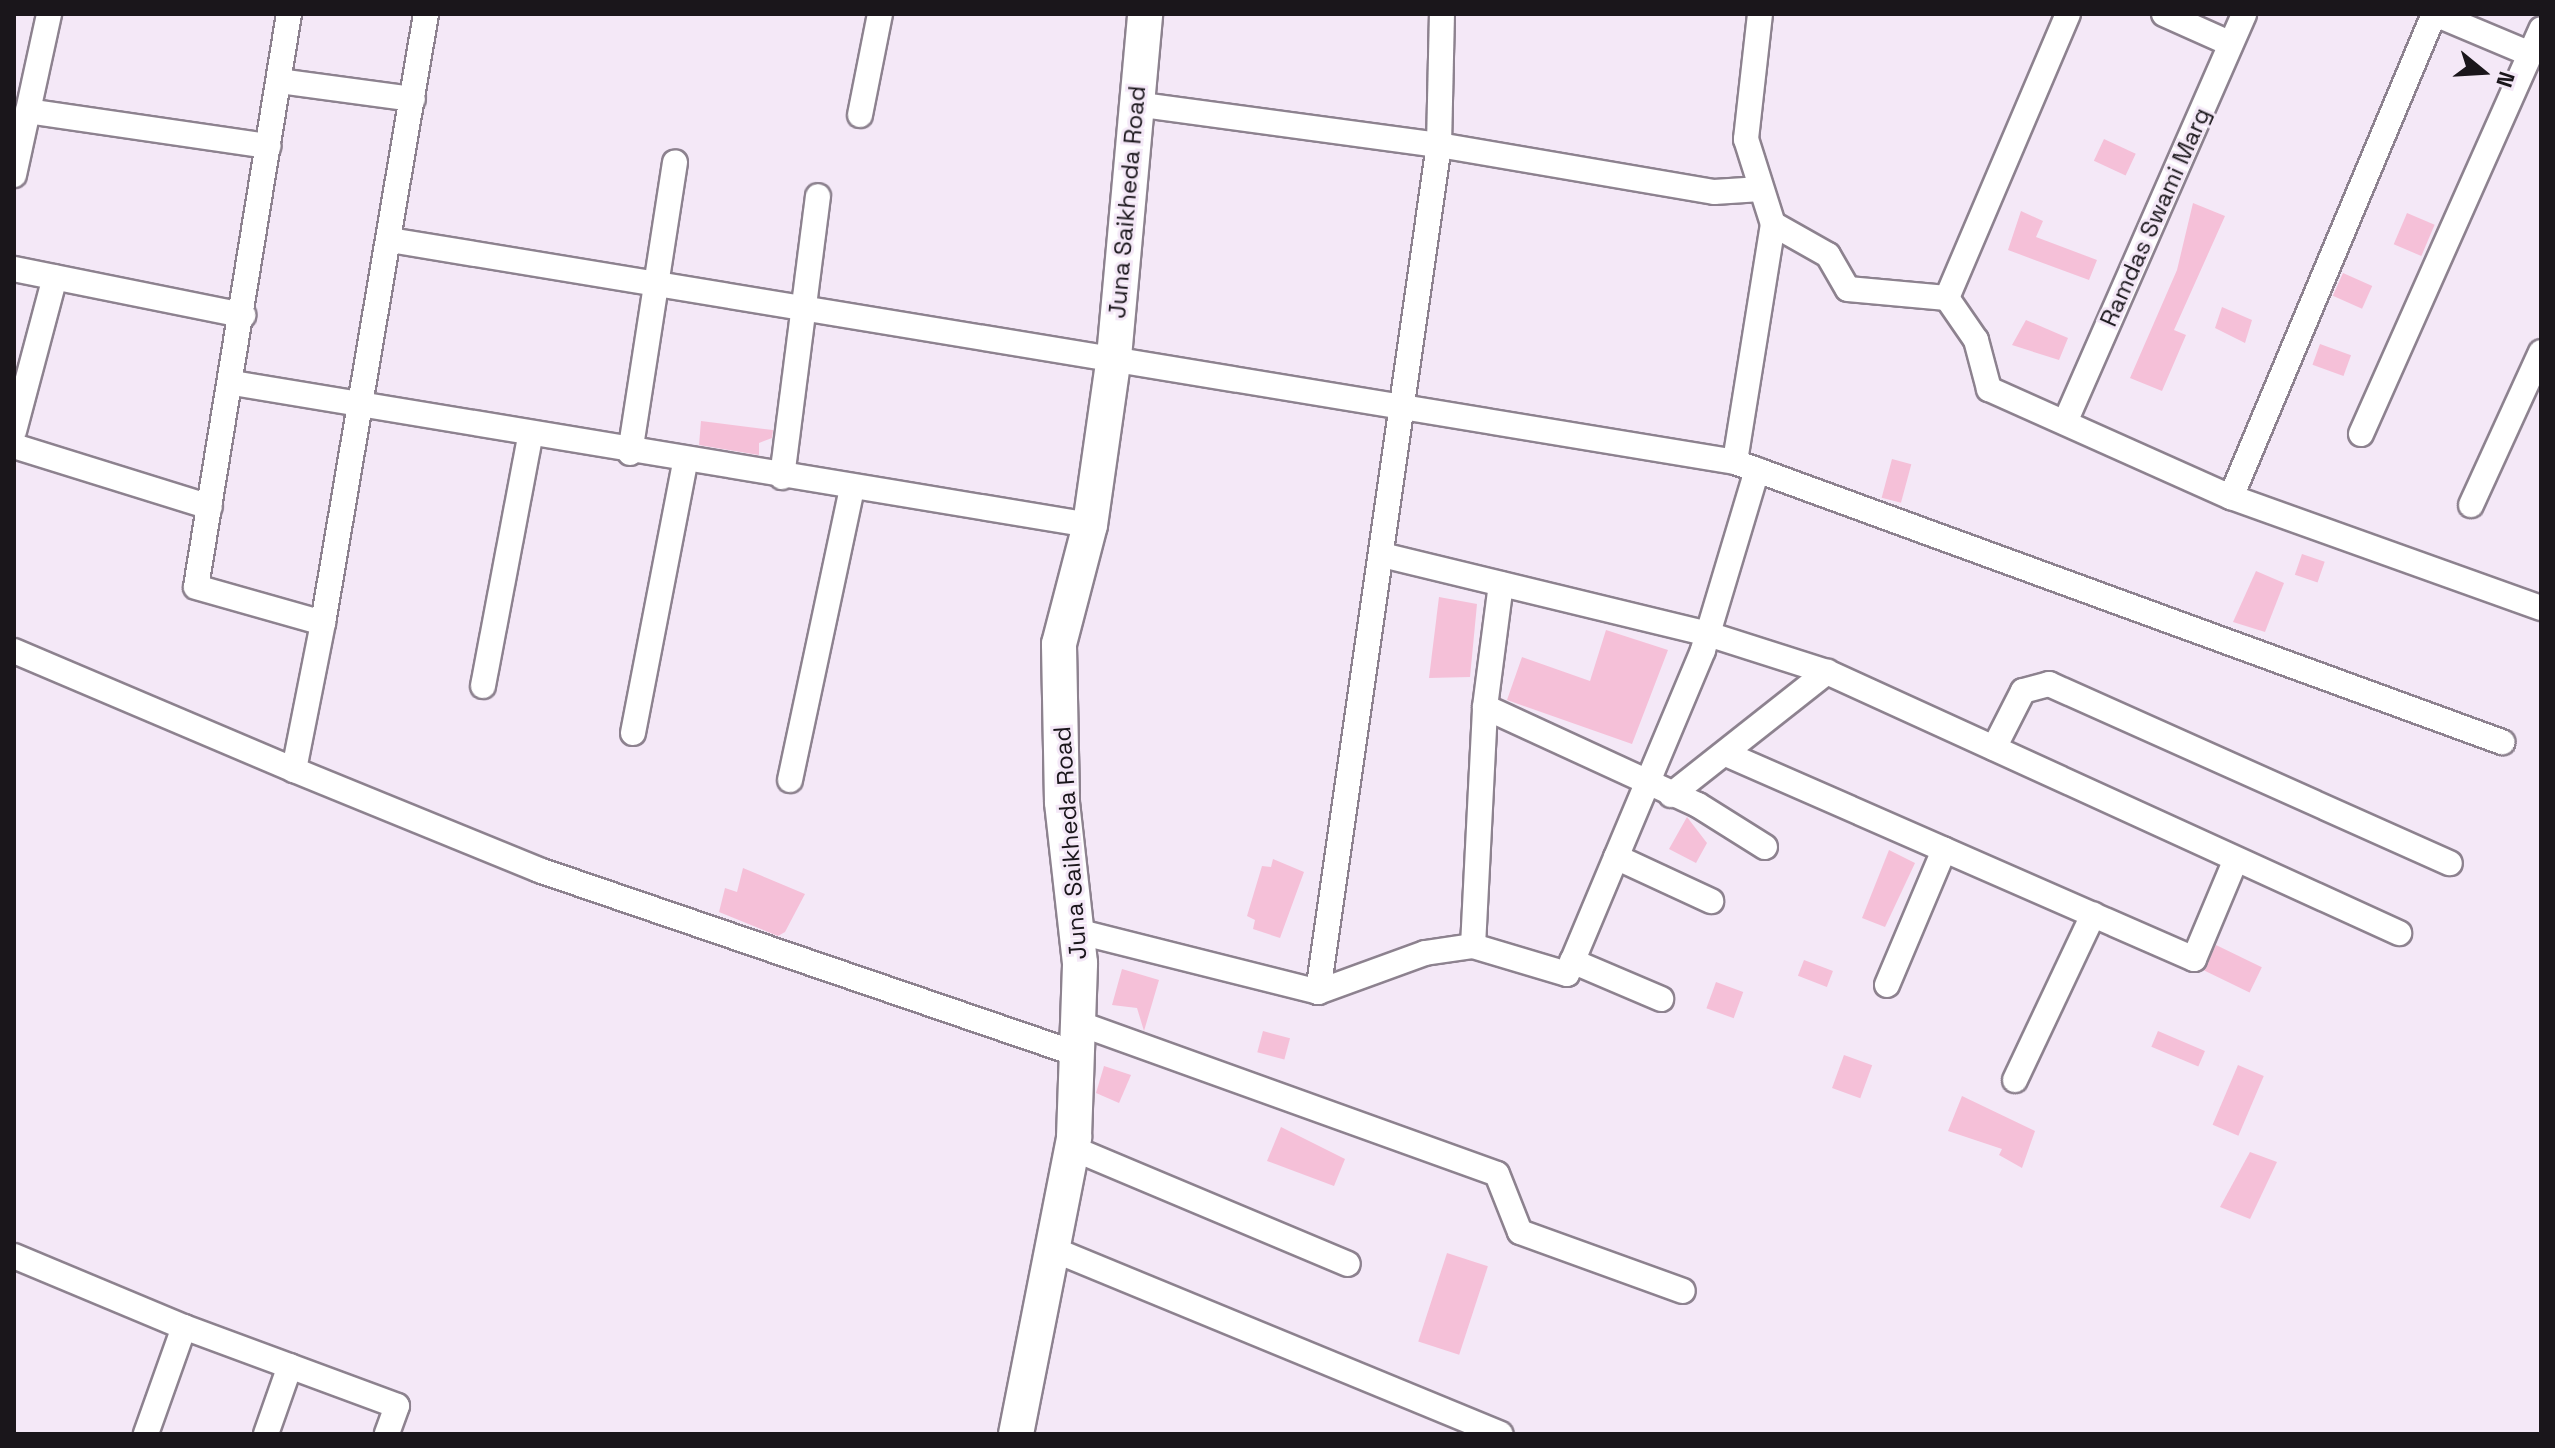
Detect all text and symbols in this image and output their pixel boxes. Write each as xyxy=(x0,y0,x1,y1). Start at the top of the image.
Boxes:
north arrow xyxy=(2443,32,2523,112)
text: N xyxy=(2490,68,2521,91)
street label: Juna Saikheda Road xyxy=(1102,84,1152,320)
street label: Ramdas Swami Marg xyxy=(2094,103,2216,331)
street label: Juna Saikheda Road xyxy=(1047,725,1093,961)

